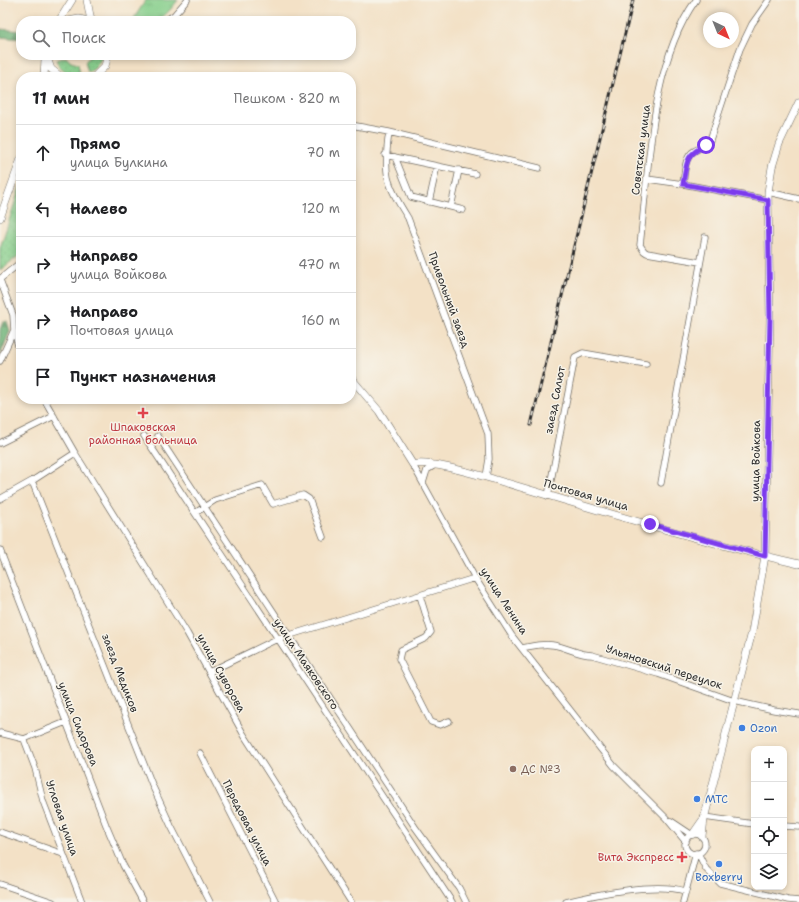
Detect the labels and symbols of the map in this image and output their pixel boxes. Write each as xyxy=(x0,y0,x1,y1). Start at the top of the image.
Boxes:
north arrow xyxy=(703,12,739,48)
street label: Советская улица xyxy=(628,104,654,196)
route start xyxy=(697,136,715,154)
street label: Привольный заезд xyxy=(425,250,473,350)
street label: заезд Салют xyxy=(541,364,569,435)
marker: Шпаковская районная больница xyxy=(137,407,149,419)
place label: Шпаковская районная больница xyxy=(89,420,197,448)
street label: улица Войкова xyxy=(748,420,764,502)
street label: Почтовая улица xyxy=(542,476,630,514)
route end xyxy=(641,515,659,533)
street label: улица Ленина xyxy=(477,565,531,638)
street label: улица Маяковского xyxy=(270,615,342,713)
street label: заезд Медиков xyxy=(98,631,142,715)
street label: улица Суворова xyxy=(193,631,249,715)
street label: Ульяновский переулок xyxy=(604,641,724,693)
street label: улица Сидорова xyxy=(54,680,102,768)
place label: Ozon xyxy=(750,721,778,736)
marker: Ozon xyxy=(737,723,747,733)
place label: ДС №3 xyxy=(521,762,561,777)
marker: ДС №3 xyxy=(508,764,518,774)
street label: Передовая улица xyxy=(219,777,275,869)
street label: Угловая улица xyxy=(42,778,82,858)
place label: МТС xyxy=(705,792,728,807)
marker: МТС xyxy=(692,794,702,804)
place label: Вита Экспресс xyxy=(598,850,674,865)
marker: Вита Экспресс xyxy=(677,852,687,862)
marker: Boxberry xyxy=(714,859,724,869)
place label: Boxberry xyxy=(695,870,743,885)

